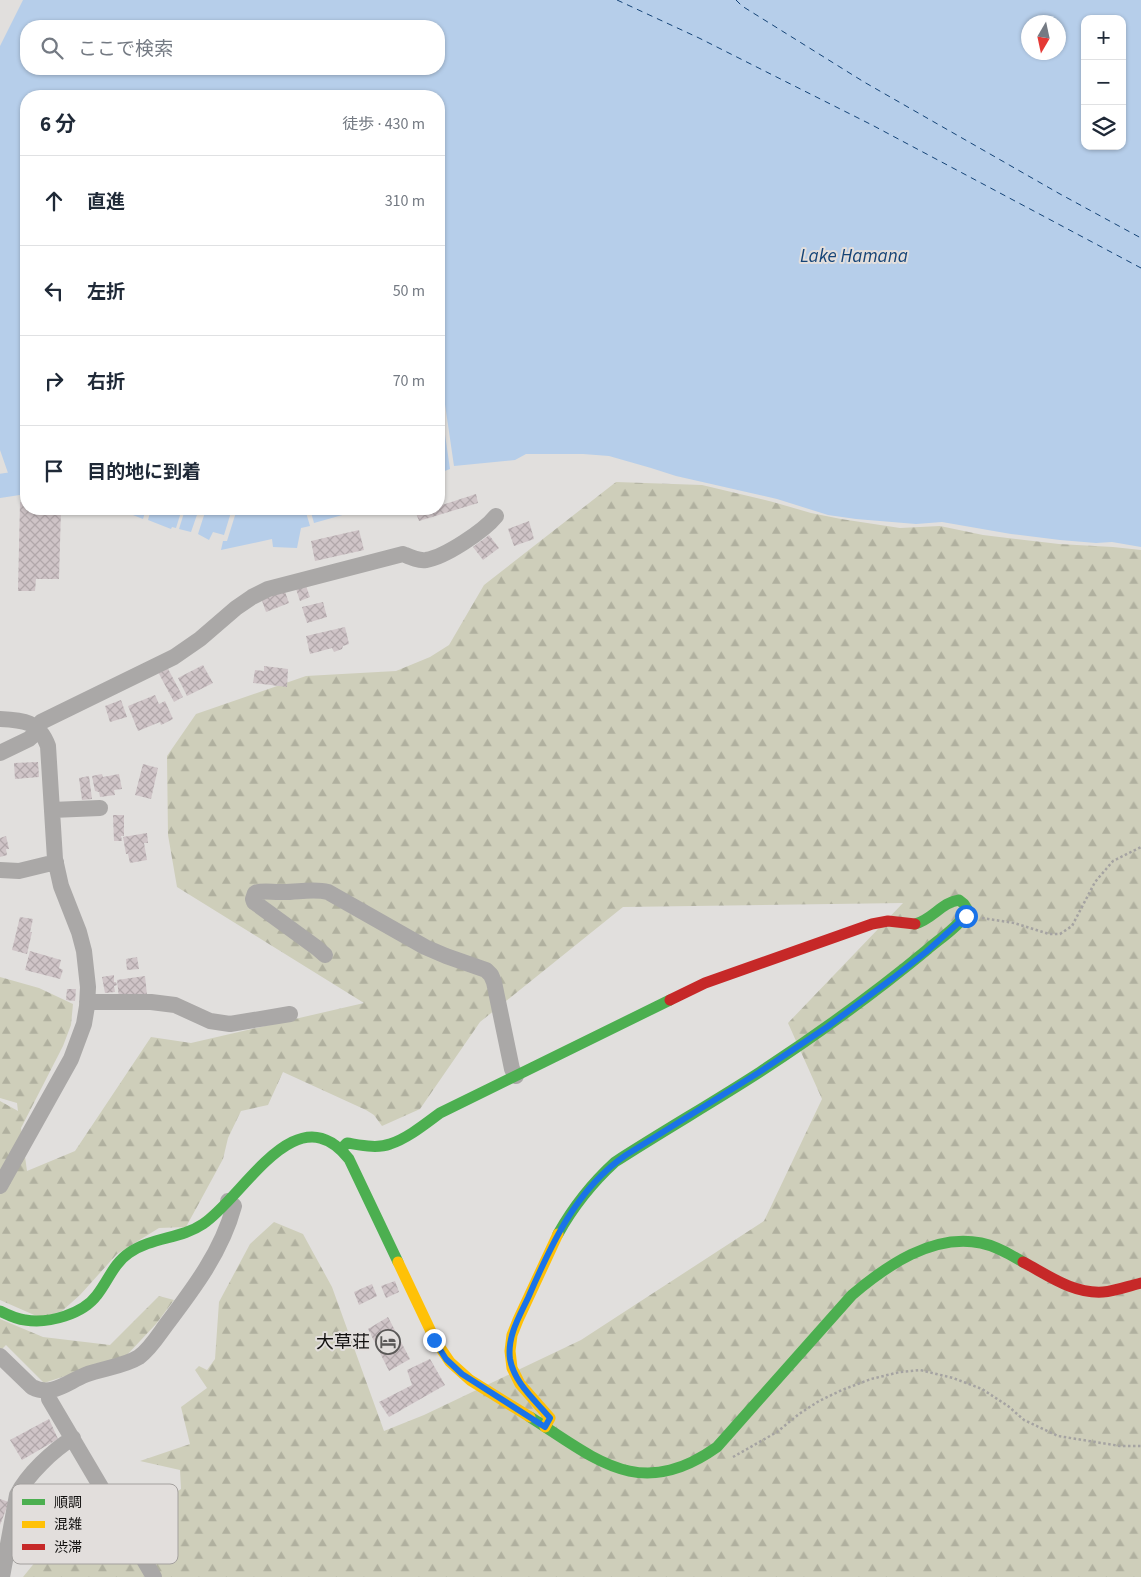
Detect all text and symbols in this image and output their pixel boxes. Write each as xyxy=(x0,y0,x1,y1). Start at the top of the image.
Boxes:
north arrow xyxy=(1021,15,1066,60)
map controls xyxy=(1081,15,1126,150)
button: + xyxy=(1081,15,1126,60)
search box xyxy=(20,20,445,75)
icon: search xyxy=(38,34,66,62)
text: ここで検索 xyxy=(78,36,173,63)
button: − xyxy=(1081,60,1126,105)
button: layers xyxy=(1081,105,1126,150)
text: 6 分 xyxy=(40,109,76,139)
text: 徒歩 · 430 m xyxy=(342,113,425,135)
icon: ahead xyxy=(40,187,68,215)
text: 直進 xyxy=(87,189,125,216)
text: 310 m xyxy=(385,190,425,212)
water label: Lake Hamana xyxy=(800,243,908,270)
icon: left xyxy=(40,277,68,305)
text: 左折 xyxy=(87,279,125,306)
text: 50 m xyxy=(393,280,425,302)
icon: right xyxy=(40,367,68,395)
text: 右折 xyxy=(87,369,125,396)
text: 70 m xyxy=(393,370,425,392)
icon: arrive xyxy=(40,457,68,485)
text: 目的地に到着 xyxy=(87,459,201,486)
route start xyxy=(955,905,978,928)
hotel icon: 大草荘 xyxy=(375,1329,401,1355)
route end xyxy=(423,1329,446,1352)
place label: 大草荘 xyxy=(316,1330,370,1355)
legend xyxy=(12,1484,178,1564)
text: 順調 xyxy=(54,1493,82,1513)
text: 混雑 xyxy=(54,1515,82,1535)
text: 渋滞 xyxy=(54,1538,82,1558)

